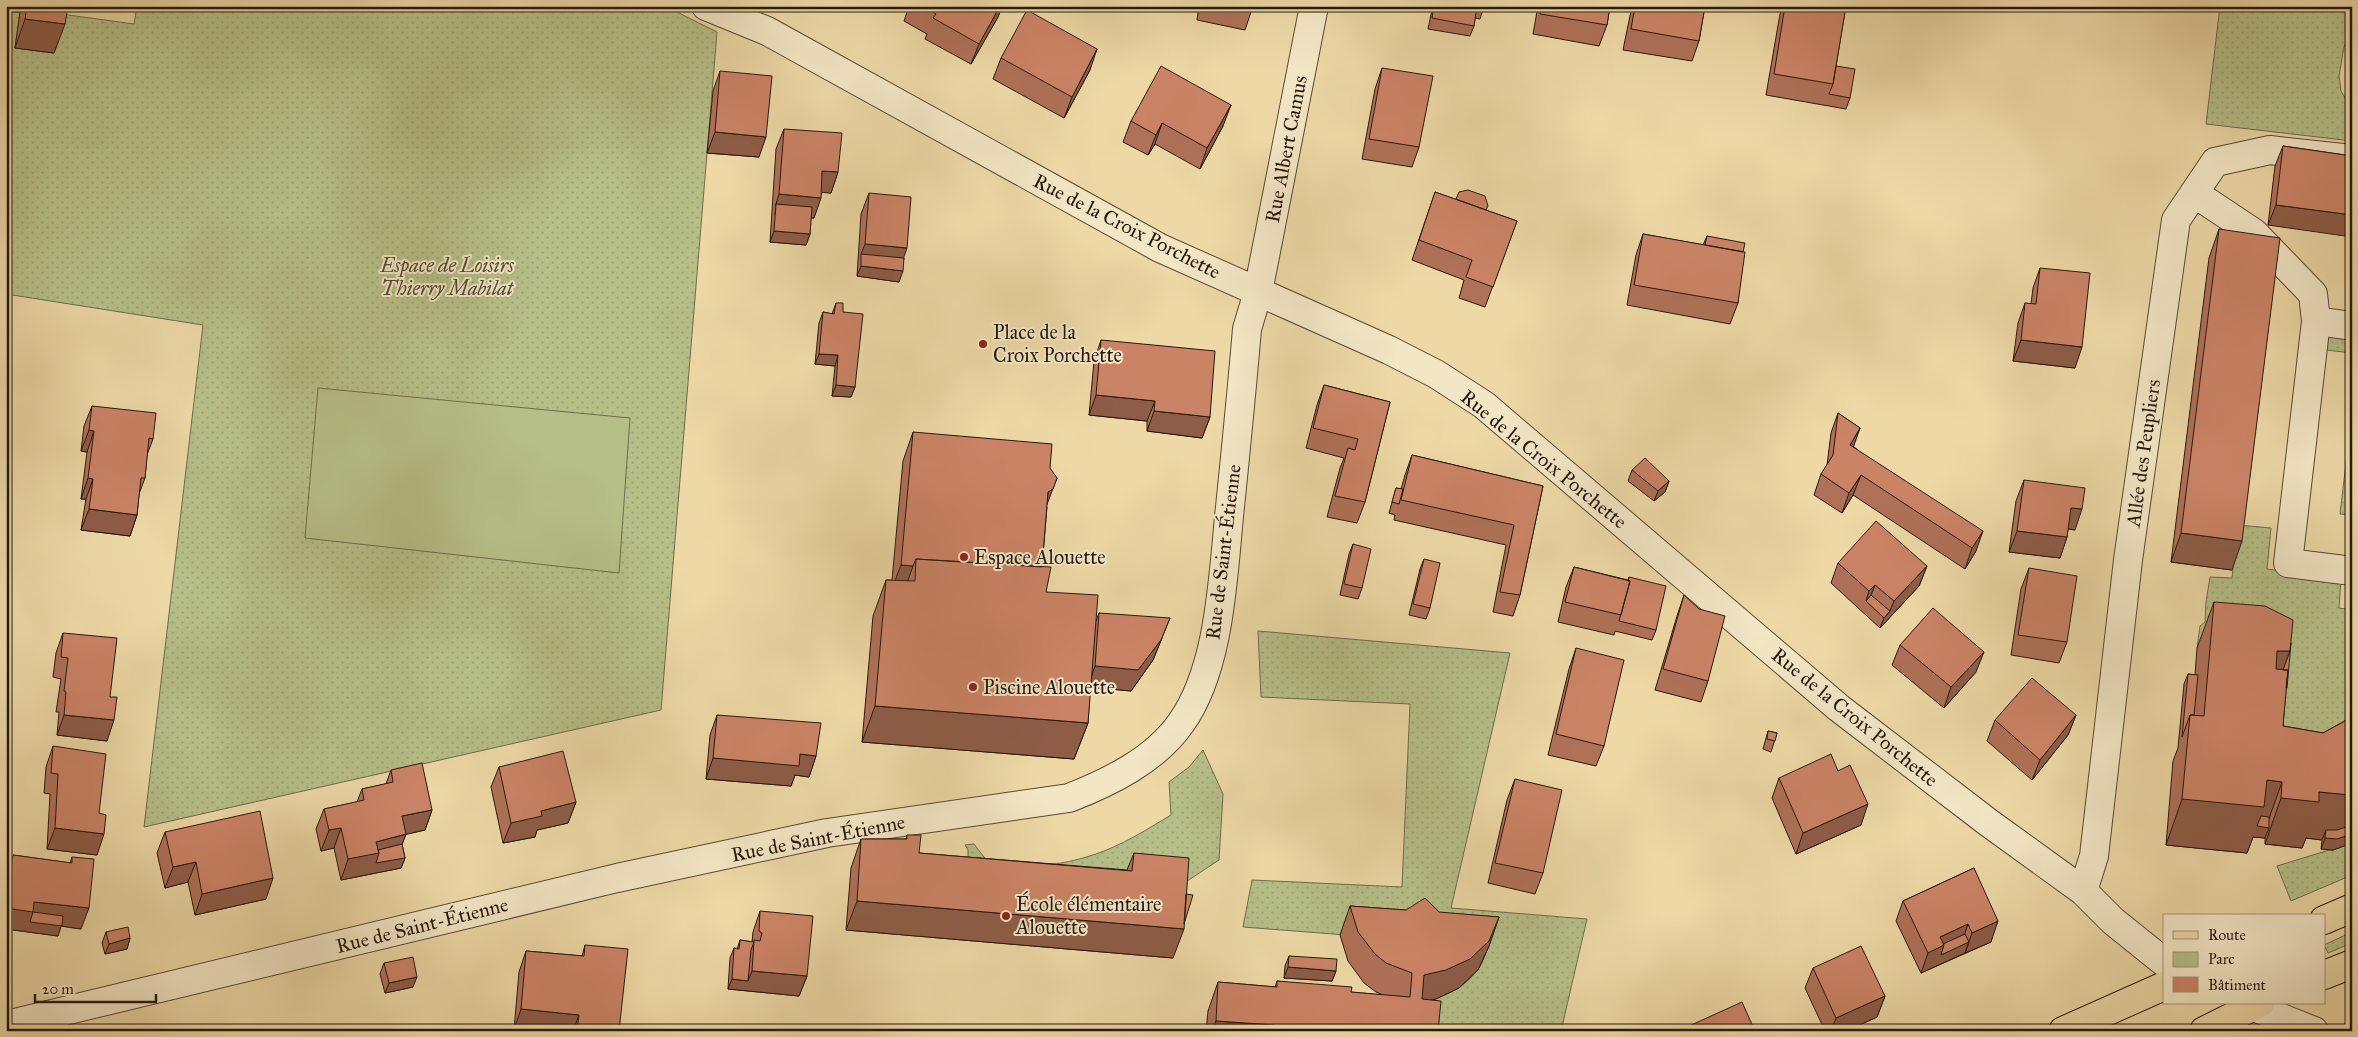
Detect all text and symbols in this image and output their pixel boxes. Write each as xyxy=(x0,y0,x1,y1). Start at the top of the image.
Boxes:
street label: Rue Albert Camus xyxy=(1260,73,1312,225)
street label: Rue de la Croix Porchette xyxy=(1029,168,1225,284)
park label: Espace de Loisirs Thierry Mabilat xyxy=(379,253,515,300)
place label: Place de la Croix Porchette xyxy=(993,320,1122,367)
marker: Place de la Croix Porchette xyxy=(977,338,989,350)
street label: Allée des Peupliers xyxy=(2121,378,2165,529)
street label: Rue de la Croix Porchette xyxy=(1456,385,1632,533)
street label: Rue de Saint-Étienne xyxy=(1198,463,1246,641)
place label: Espace Alouette xyxy=(974,545,1106,569)
marker: Espace Alouette xyxy=(958,551,970,563)
street label: Rue de la Croix Porchette xyxy=(1767,643,1943,791)
place label: Piscine Alouette xyxy=(983,675,1115,699)
marker: Piscine Alouette xyxy=(967,681,979,693)
street label: Rue de Saint-Étienne xyxy=(729,807,907,867)
street label: Rue de Saint-Étienne xyxy=(333,890,511,958)
place label: École élémentaire Alouette xyxy=(1015,890,1161,939)
marker: École élémentaire Alouette xyxy=(1000,910,1012,922)
legend xyxy=(2163,914,2326,1004)
text: Route xyxy=(2208,926,2246,944)
text: Parc xyxy=(2208,950,2235,968)
scale bar xyxy=(35,972,156,1004)
text: Bâtiment xyxy=(2208,976,2267,994)
text: 20 m xyxy=(42,980,74,998)

